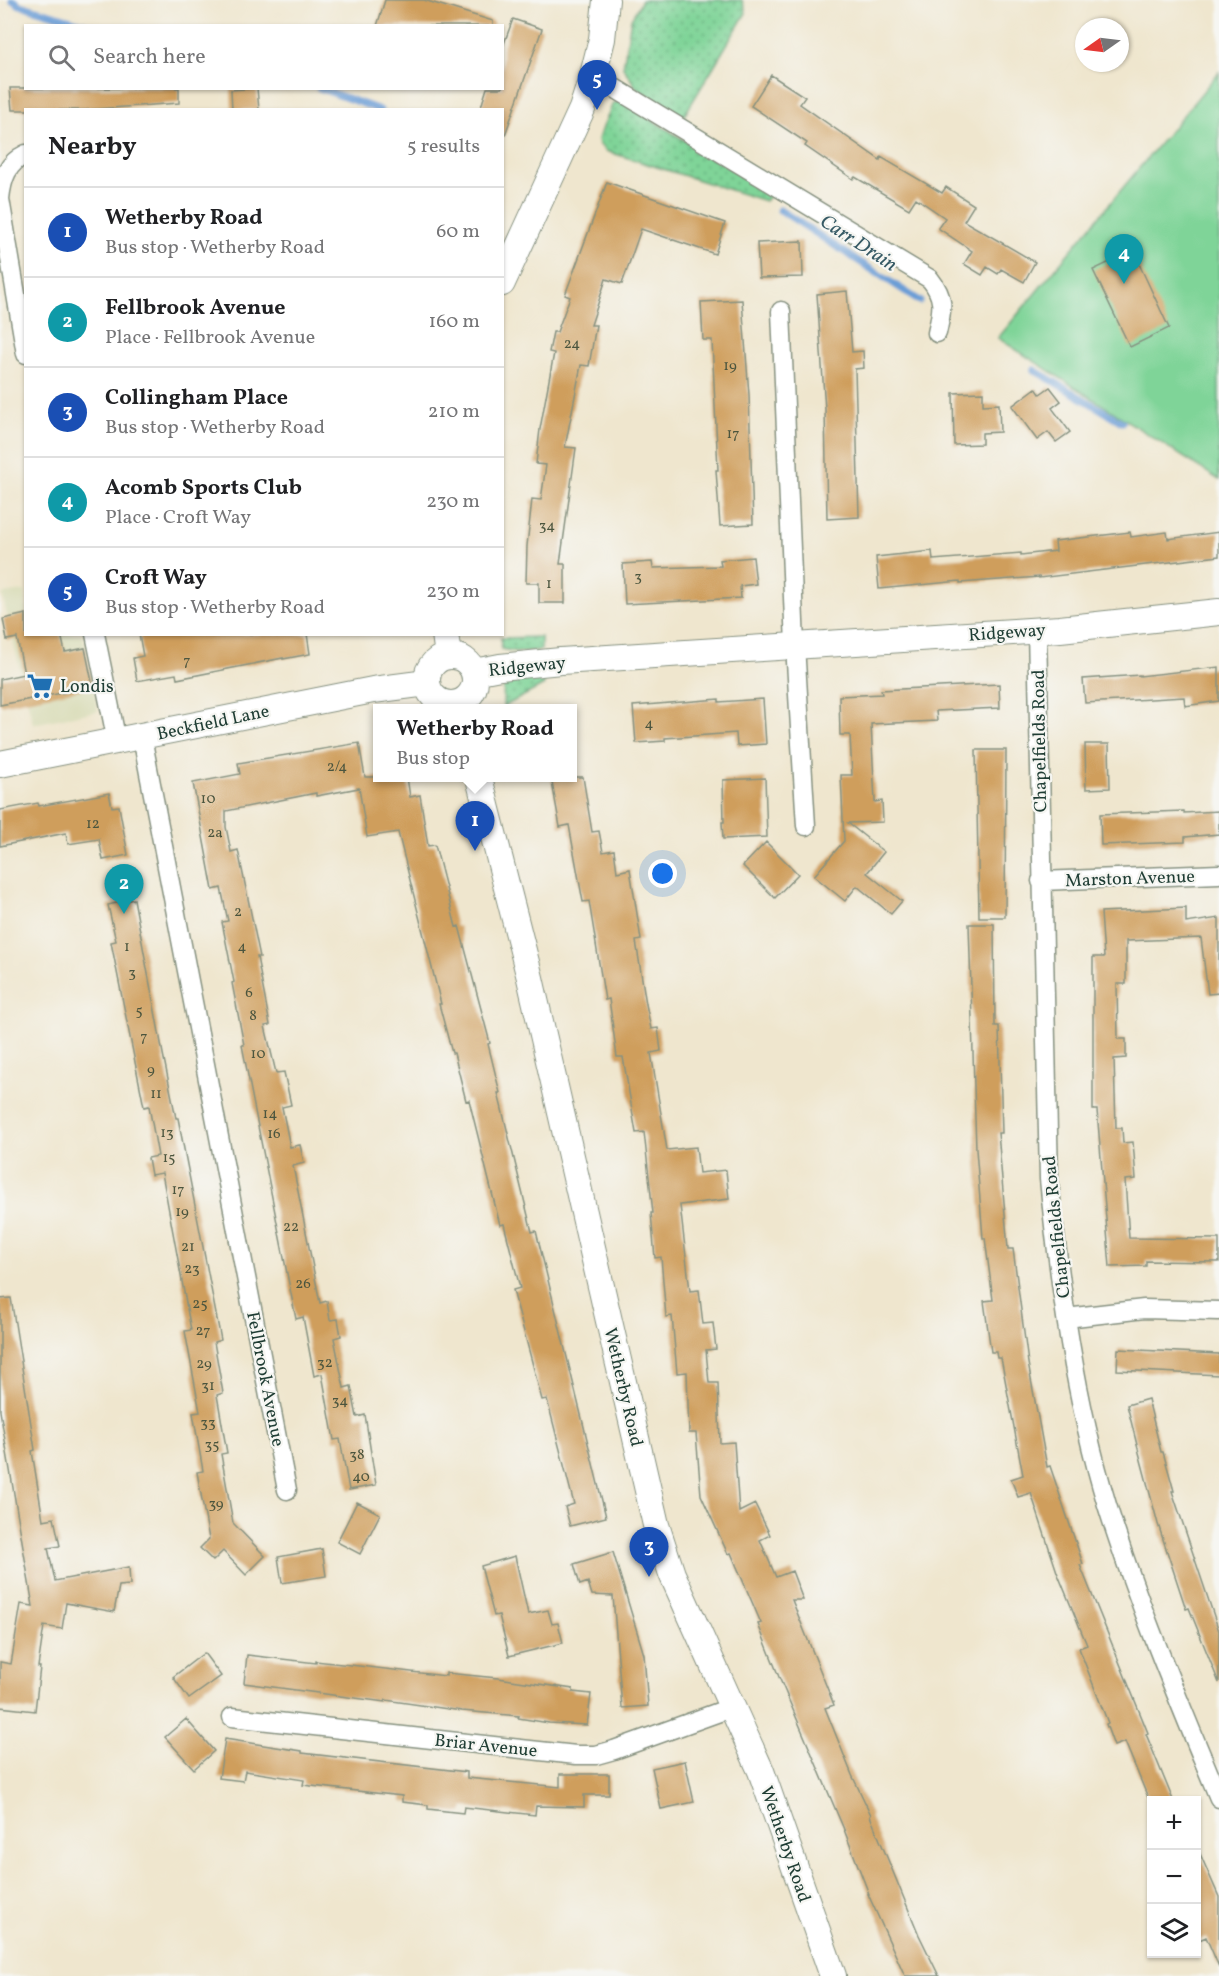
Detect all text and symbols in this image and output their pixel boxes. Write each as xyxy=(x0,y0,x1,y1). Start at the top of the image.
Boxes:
north arrow xyxy=(1075,18,1129,72)
search box xyxy=(24,24,504,90)
icon: search xyxy=(45,41,78,74)
text: Search here xyxy=(93,42,206,73)
pin: 5 xyxy=(578,60,616,110)
text: Nearby xyxy=(48,129,137,165)
text: 5 results xyxy=(407,133,480,161)
text: Wetherby Road xyxy=(105,203,263,234)
water label: Carr Drain xyxy=(814,208,902,279)
text: 1 xyxy=(63,218,72,246)
text: 60 m xyxy=(436,218,480,246)
text: Bus stop · Wetherby Road xyxy=(105,234,325,262)
pin: 4 xyxy=(1104,234,1144,284)
text: Fellbrook Avenue xyxy=(105,293,286,324)
text: 2 xyxy=(62,308,73,336)
text: 160 m xyxy=(428,308,480,336)
text: Place · Fellbrook Avenue xyxy=(105,324,315,352)
house number: 24 xyxy=(564,334,580,355)
house number: 19 xyxy=(723,356,737,377)
text: Collingham Place xyxy=(105,383,288,414)
text: 3 xyxy=(62,398,73,426)
text: 210 m xyxy=(428,398,480,426)
text: Bus stop · Wetherby Road xyxy=(105,414,325,442)
house number: 17 xyxy=(726,424,740,445)
text: Acomb Sports Club xyxy=(105,473,302,504)
text: 4 xyxy=(61,488,74,516)
text: 230 m xyxy=(426,488,480,516)
text: Place · Croft Way xyxy=(105,504,251,532)
house number: 34 xyxy=(539,516,555,537)
text: Croft Way xyxy=(105,563,207,594)
house number: 3 xyxy=(634,567,642,588)
house number: 1 xyxy=(546,574,552,595)
text: 5 xyxy=(63,578,72,606)
text: 230 m xyxy=(426,578,480,606)
text: Bus stop · Wetherby Road xyxy=(105,594,325,622)
street label: Ridgeway xyxy=(968,618,1047,649)
house number: 7 xyxy=(183,651,191,672)
street label: Ridgeway xyxy=(487,651,567,684)
street label: Chapelfields Road xyxy=(1027,669,1054,813)
supermarket icon: Londis xyxy=(25,671,55,701)
place label: Londis xyxy=(60,675,114,700)
street label: Beckfield Lane xyxy=(155,699,272,748)
popup xyxy=(373,704,577,782)
text: Wetherby Road xyxy=(396,714,554,745)
house number: 4 xyxy=(645,714,654,735)
text: Bus stop xyxy=(396,745,470,773)
house number: 2/4 xyxy=(327,757,347,778)
house number: 10 xyxy=(201,789,215,810)
pin: 1 xyxy=(456,802,494,851)
house number: 12 xyxy=(86,814,100,835)
house number: 2a xyxy=(207,823,223,844)
your location xyxy=(648,859,677,888)
pin: 2 xyxy=(104,864,144,914)
street label: Marston Avenue xyxy=(1065,865,1195,894)
house number: 2 xyxy=(234,902,242,923)
house number: 1 xyxy=(124,937,130,958)
house number: 4 xyxy=(238,937,247,958)
house number: 3 xyxy=(128,963,136,984)
house number: 6 xyxy=(245,983,253,1004)
house number: 5 xyxy=(135,1001,143,1022)
house number: 8 xyxy=(249,1006,257,1027)
house number: 7 xyxy=(140,1027,148,1048)
house number: 10 xyxy=(251,1044,265,1065)
house number: 9 xyxy=(147,1060,155,1081)
house number: 11 xyxy=(150,1084,162,1105)
house number: 14 xyxy=(263,1104,277,1125)
house number: 13 xyxy=(160,1123,174,1144)
house number: 16 xyxy=(267,1124,281,1145)
house number: 15 xyxy=(162,1148,176,1169)
street label: Chapelfields Road xyxy=(1038,1154,1077,1299)
house number: 17 xyxy=(171,1180,185,1201)
house number: 19 xyxy=(175,1202,189,1223)
house number: 22 xyxy=(283,1217,299,1238)
house number: 21 xyxy=(181,1237,195,1258)
house number: 23 xyxy=(184,1259,200,1280)
house number: 26 xyxy=(295,1274,311,1295)
house number: 25 xyxy=(192,1294,208,1315)
street label: Fellbrook Avenue xyxy=(239,1310,290,1449)
house number: 27 xyxy=(196,1321,210,1342)
street label: Wetherby Road xyxy=(597,1325,648,1449)
house number: 32 xyxy=(317,1353,333,1374)
house number: 29 xyxy=(196,1354,212,1375)
house number: 31 xyxy=(201,1376,215,1397)
house number: 34 xyxy=(332,1391,348,1412)
house number: 33 xyxy=(200,1413,216,1434)
house number: 35 xyxy=(205,1435,219,1456)
house number: 38 xyxy=(349,1445,365,1466)
house number: 40 xyxy=(352,1467,370,1488)
house number: 39 xyxy=(208,1494,224,1515)
pin: 3 xyxy=(630,1528,668,1577)
street label: Briar Avenue xyxy=(433,1729,538,1764)
street label: Wetherby Road xyxy=(753,1783,816,1906)
map controls xyxy=(1147,1796,1201,1958)
button: + xyxy=(1147,1796,1201,1850)
button: − xyxy=(1147,1850,1201,1904)
button: layers xyxy=(1147,1904,1201,1958)

